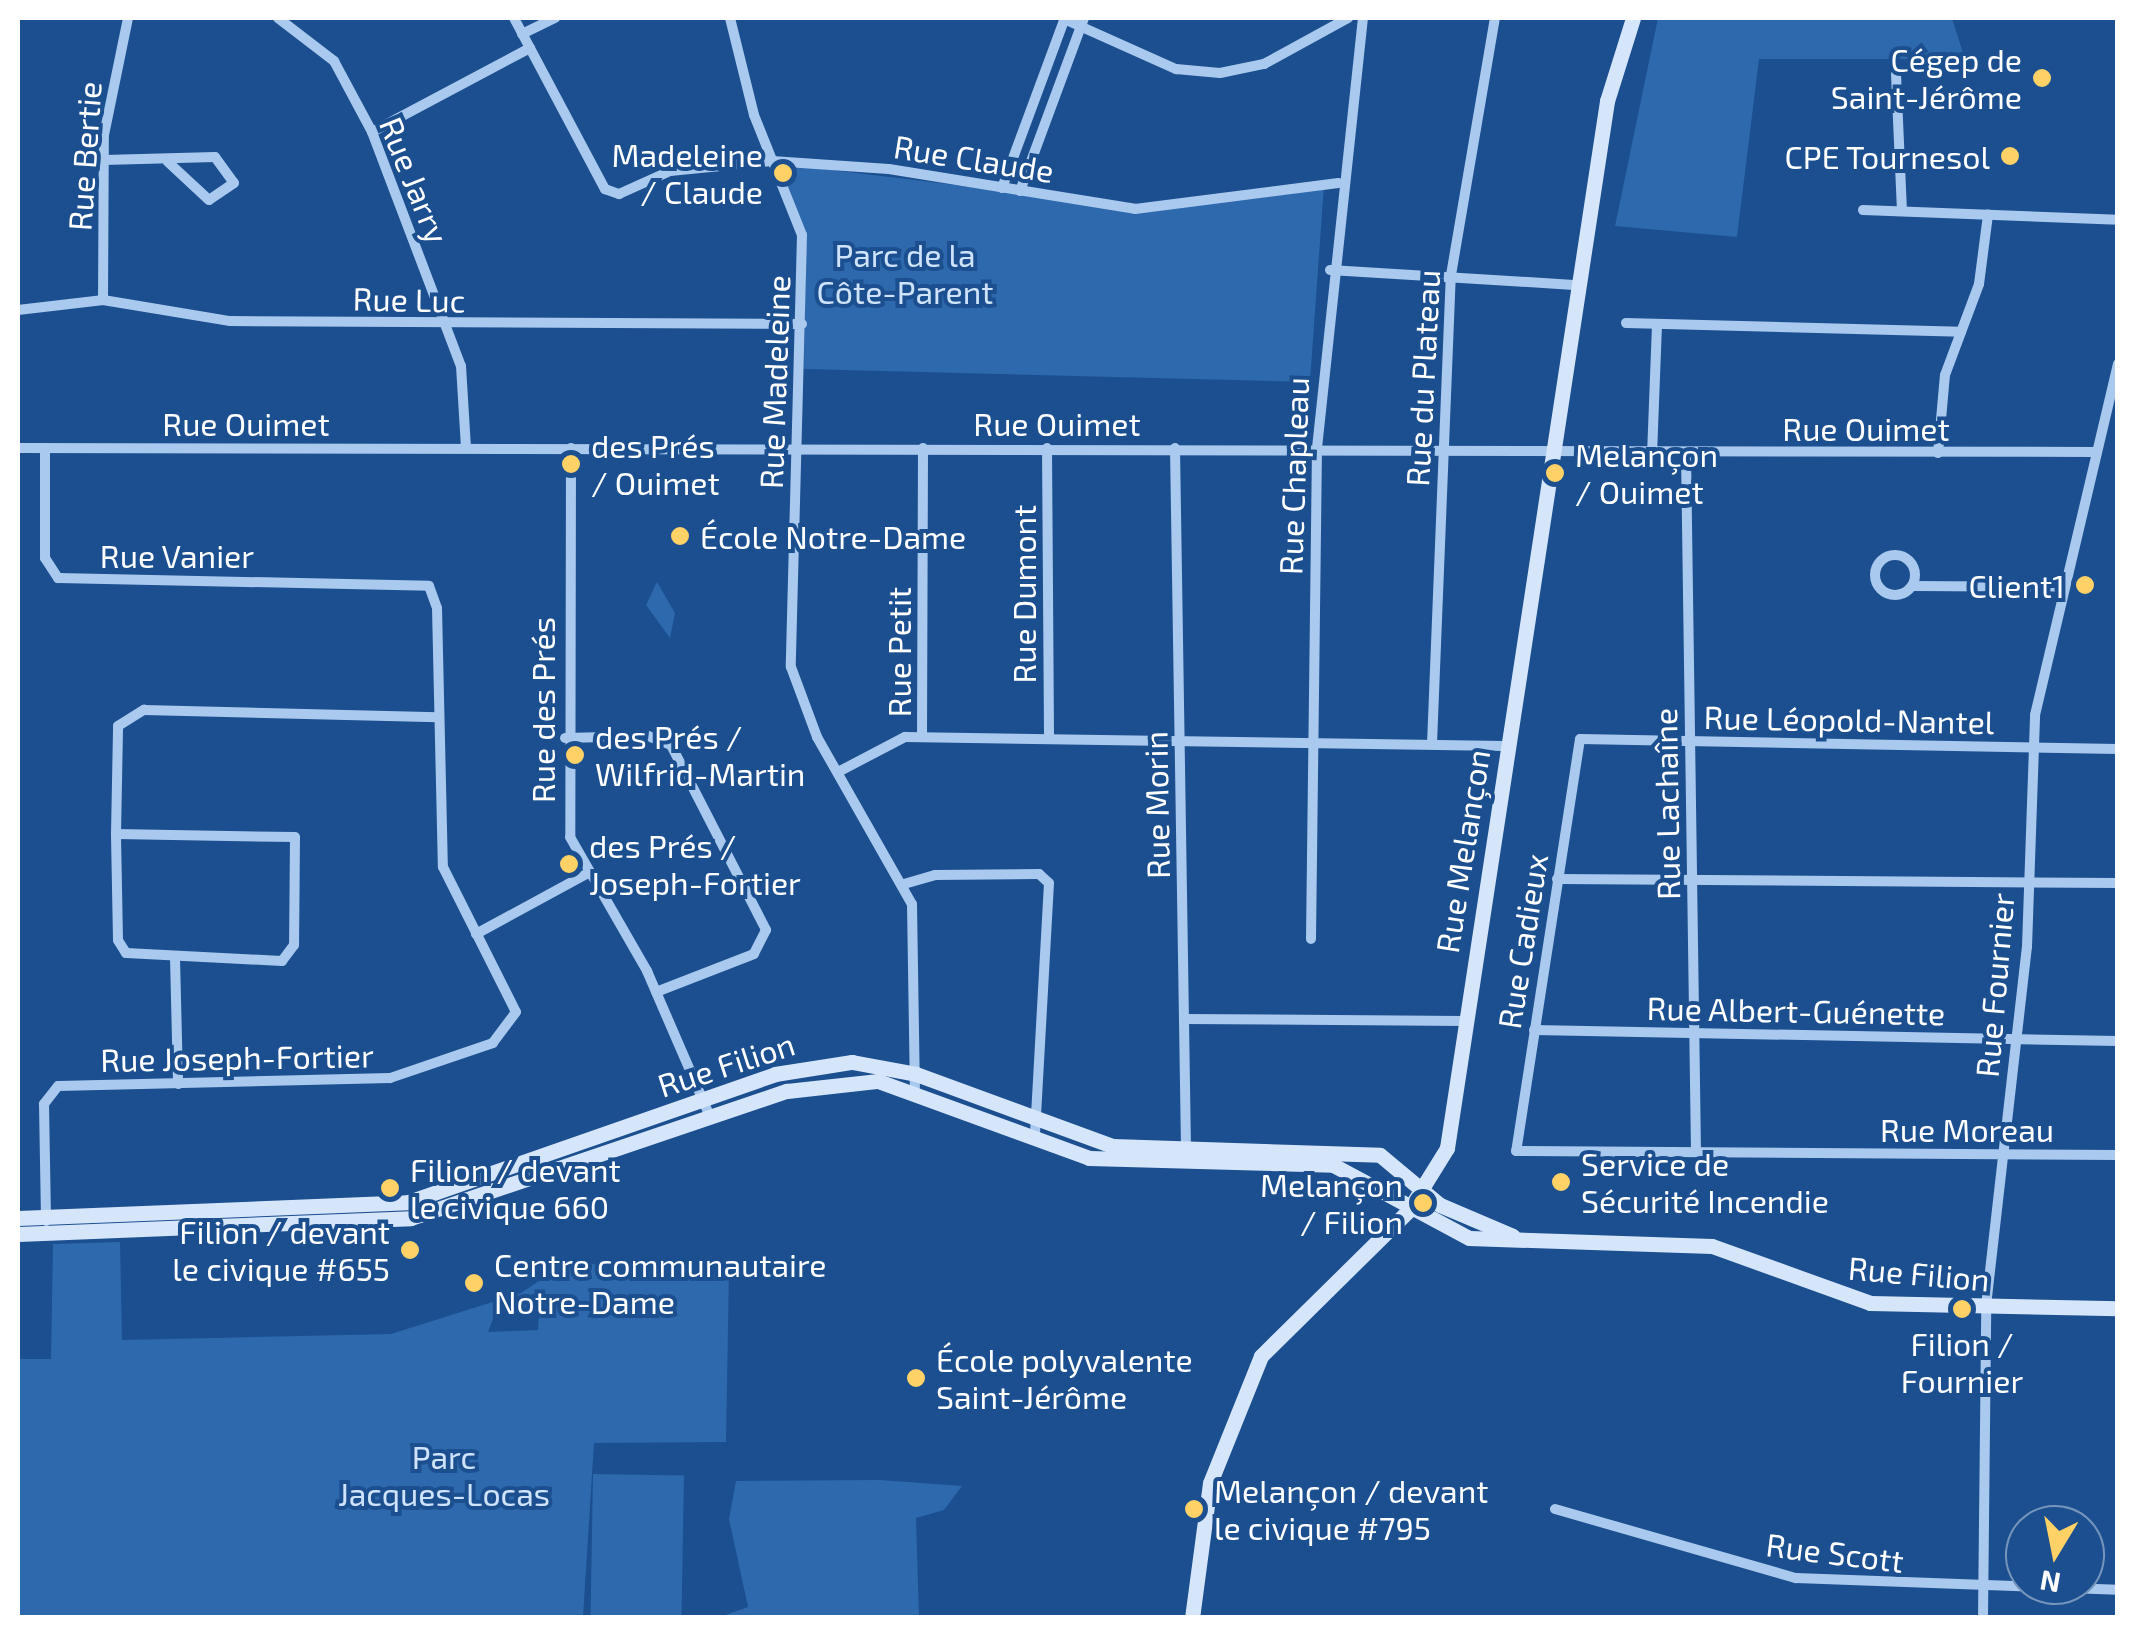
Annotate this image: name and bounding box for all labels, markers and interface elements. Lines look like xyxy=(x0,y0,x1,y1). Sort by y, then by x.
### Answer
place label: Cégep de Saint-Jérôme xyxy=(1831,41,2022,116)
marker: Cégep de Saint-Jérôme xyxy=(2031,67,2053,89)
street label: Rue Bertie xyxy=(60,80,108,232)
street label: Rue Jarry xyxy=(372,111,458,249)
street label: Rue Claude xyxy=(891,126,1057,190)
place label: Madeleine / Claude xyxy=(611,136,763,211)
place label: CPE Tournesol xyxy=(1784,137,1990,175)
marker: CPE Tournesol xyxy=(1999,145,2021,167)
marker: Madeleine / Claude xyxy=(772,162,794,184)
park label: Parc de la Côte-Parent xyxy=(817,236,993,311)
street label: Rue du Plateau xyxy=(1397,269,1447,487)
street label: Rue Madeleine xyxy=(751,274,797,490)
street label: Rue Luc xyxy=(352,279,466,319)
street label: Rue Chapleau xyxy=(1270,376,1316,576)
street label: Rue Ouimet xyxy=(162,404,330,442)
street label: Rue Ouimet xyxy=(973,404,1141,442)
street label: Rue Ouimet xyxy=(1782,409,1950,447)
place label: des Prés / Ouimet xyxy=(591,427,720,502)
place label: Melançon / Ouimet xyxy=(1575,436,1718,511)
marker: des Prés / Ouimet xyxy=(560,453,582,475)
marker: Melançon / Ouimet xyxy=(1544,462,1566,484)
street label: Rue Dumont xyxy=(1004,505,1042,683)
place label: École Notre-Dame xyxy=(700,517,966,555)
marker: École Notre-Dame xyxy=(669,525,691,547)
street label: Rue Vanier xyxy=(99,536,255,574)
place label: Client1 xyxy=(1969,566,2065,604)
marker: Client1 xyxy=(2074,574,2096,596)
street label: Rue Petit xyxy=(879,587,917,717)
street label: Rue des Prés xyxy=(523,617,561,803)
street label: Rue Léopold-Nantel xyxy=(1703,697,1995,741)
street label: Rue Lachaîne xyxy=(1645,708,1687,900)
place label: des Prés / Wilfrid-Martin xyxy=(595,718,805,793)
street label: Rue Morin xyxy=(1136,731,1176,879)
marker: des Prés / Wilfrid-Martin xyxy=(564,744,586,766)
street label: Rue Melançon xyxy=(1427,747,1497,955)
place label: des Prés / Joseph-Fortier xyxy=(589,827,801,902)
street label: Rue Cadieux xyxy=(1489,851,1555,1031)
marker: des Prés / Joseph-Fortier xyxy=(558,853,580,875)
street label: Rue Fournier xyxy=(1967,891,2021,1079)
street label: Rue Albert-Guénette xyxy=(1646,988,1946,1032)
street label: Rue Filion xyxy=(653,1024,799,1104)
street label: Rue Joseph-Fortier xyxy=(100,1035,374,1079)
street label: Rue Moreau xyxy=(1880,1110,2054,1148)
place label: Service de Sécurité Incendie xyxy=(1581,1145,1829,1220)
place label: Filion / devant le civique 660 xyxy=(410,1151,621,1226)
place label: Melançon / Filion xyxy=(1260,1166,1403,1241)
marker: Service de Sécurité Incendie xyxy=(1550,1171,1572,1193)
marker: Filion / devant le civique 660 xyxy=(379,1177,401,1199)
marker: Melançon / Filion xyxy=(1412,1192,1434,1214)
place label: Filion / devant le civique #655 xyxy=(172,1213,390,1288)
marker: Filion / devant le civique #655 xyxy=(399,1239,421,1261)
place label: Centre communautaire Notre-Dame xyxy=(494,1246,827,1321)
street label: Rue Filion xyxy=(1847,1248,1991,1298)
marker: Centre communautaire Notre-Dame xyxy=(463,1272,485,1294)
marker: Filion / Fournier xyxy=(1951,1298,1973,1320)
place label: Filion / Fournier xyxy=(1901,1325,2023,1400)
place label: École polyvalente Saint-Jérôme xyxy=(936,1341,1193,1416)
marker: École polyvalente Saint-Jérôme xyxy=(905,1367,927,1389)
park label: Parc Jacques-Locas xyxy=(338,1438,550,1513)
place label: Melançon / devant le civique #795 xyxy=(1214,1472,1488,1547)
marker: Melançon / devant le civique #795 xyxy=(1183,1498,1205,1520)
north arrow xyxy=(2005,1505,2105,1605)
street label: Rue Scott xyxy=(1764,1525,1906,1579)
text: N xyxy=(2037,1564,2063,1601)

